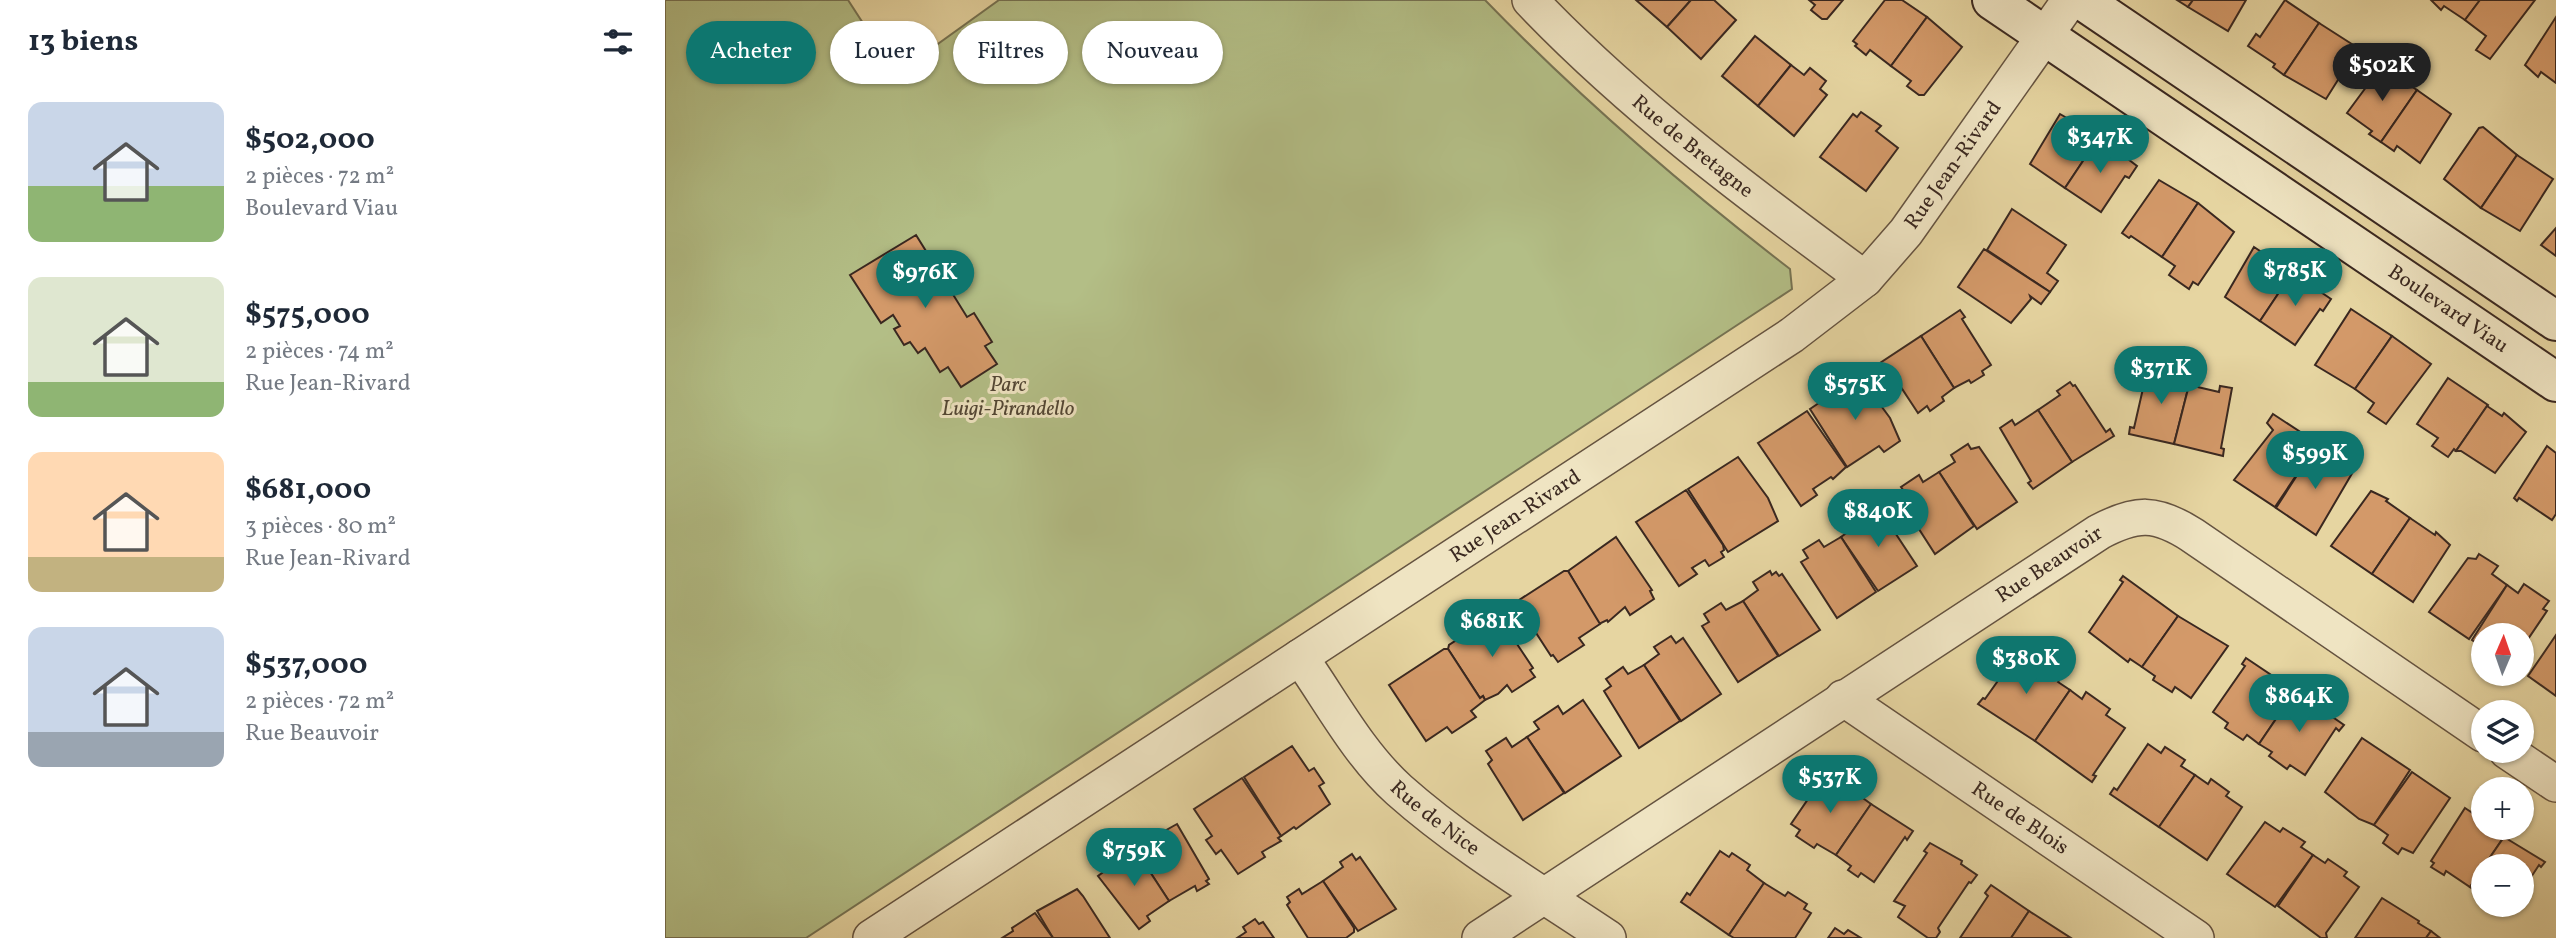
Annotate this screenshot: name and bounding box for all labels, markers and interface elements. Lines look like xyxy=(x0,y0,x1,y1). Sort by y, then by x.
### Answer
text: 13 biens xyxy=(28,21,138,63)
chip: Acheter xyxy=(686,21,816,84)
chip: Louer xyxy=(830,21,939,84)
chip: Filtres xyxy=(953,21,1068,84)
chip: Nouveau xyxy=(1082,21,1223,84)
icon: filters xyxy=(599,23,637,61)
pin: $502K xyxy=(2333,43,2431,103)
text: $502K xyxy=(2349,50,2415,82)
street label: Rue de Bretagne xyxy=(1625,88,1759,205)
street label: Rue Jean-Rivard xyxy=(1898,95,2009,235)
pin: $347K xyxy=(2051,116,2149,175)
text: $502,000 xyxy=(245,119,375,161)
text: $347K xyxy=(2067,122,2133,154)
icon: home xyxy=(84,130,168,214)
text: 2 pièces · 72 m² xyxy=(245,161,394,193)
text: Boulevard Viau xyxy=(245,193,398,225)
pin: $785K xyxy=(2246,248,2344,308)
pin: $976K xyxy=(876,250,974,310)
text: $785K xyxy=(2263,255,2327,287)
text: $976K xyxy=(892,257,958,289)
street label: Boulevard Viau xyxy=(2382,258,2514,360)
text: $575,000 xyxy=(245,294,370,336)
icon: home xyxy=(84,305,168,389)
text: 2 pièces · 74 m² xyxy=(245,336,394,368)
pin: $371K xyxy=(2112,346,2210,406)
text: $371K xyxy=(2130,353,2192,385)
pin: $575K xyxy=(1806,362,1904,422)
text: Rue Jean-Rivard xyxy=(245,368,411,400)
text: $575K xyxy=(1824,369,1886,401)
park label: Parc Luigi-Pirandello xyxy=(942,371,1075,424)
pin: $599K xyxy=(2266,432,2364,491)
text: $599K xyxy=(2282,438,2348,470)
street label: Rue Jean-Rivard xyxy=(1444,463,1586,570)
text: $681,000 xyxy=(245,469,371,511)
icon: home xyxy=(84,480,168,564)
pin: $840K xyxy=(1829,490,1927,549)
text: $840K xyxy=(1843,496,1913,528)
text: 3 pièces · 80 m² xyxy=(245,511,396,543)
street label: Rue Beauvoir xyxy=(1990,519,2109,610)
text: Rue Jean-Rivard xyxy=(245,543,411,575)
pin: $681K xyxy=(1443,600,1541,659)
text: $681K xyxy=(1460,606,1524,638)
north arrow xyxy=(2471,623,2534,686)
map controls xyxy=(2471,623,2534,917)
pin: $380K xyxy=(1977,636,2075,696)
text: $380K xyxy=(1992,643,2060,675)
text: $537,000 xyxy=(245,644,368,686)
icon: home xyxy=(84,655,168,739)
pin: $864K xyxy=(2250,674,2348,734)
text: $864K xyxy=(2265,681,2333,713)
text: 2 pièces · 72 m² xyxy=(245,686,394,718)
button: layers xyxy=(2471,700,2534,763)
text: Rue Beauvoir xyxy=(245,718,379,750)
pin: $537K xyxy=(1781,756,1879,815)
text: $537K xyxy=(1798,762,1862,794)
street label: Rue de Nice xyxy=(1383,774,1486,863)
street label: Rue de Blois xyxy=(1965,775,2075,862)
button: + xyxy=(2471,777,2534,840)
pin: $759K xyxy=(1085,828,1183,888)
text: $759K xyxy=(1102,835,1166,867)
button: − xyxy=(2471,854,2534,917)

